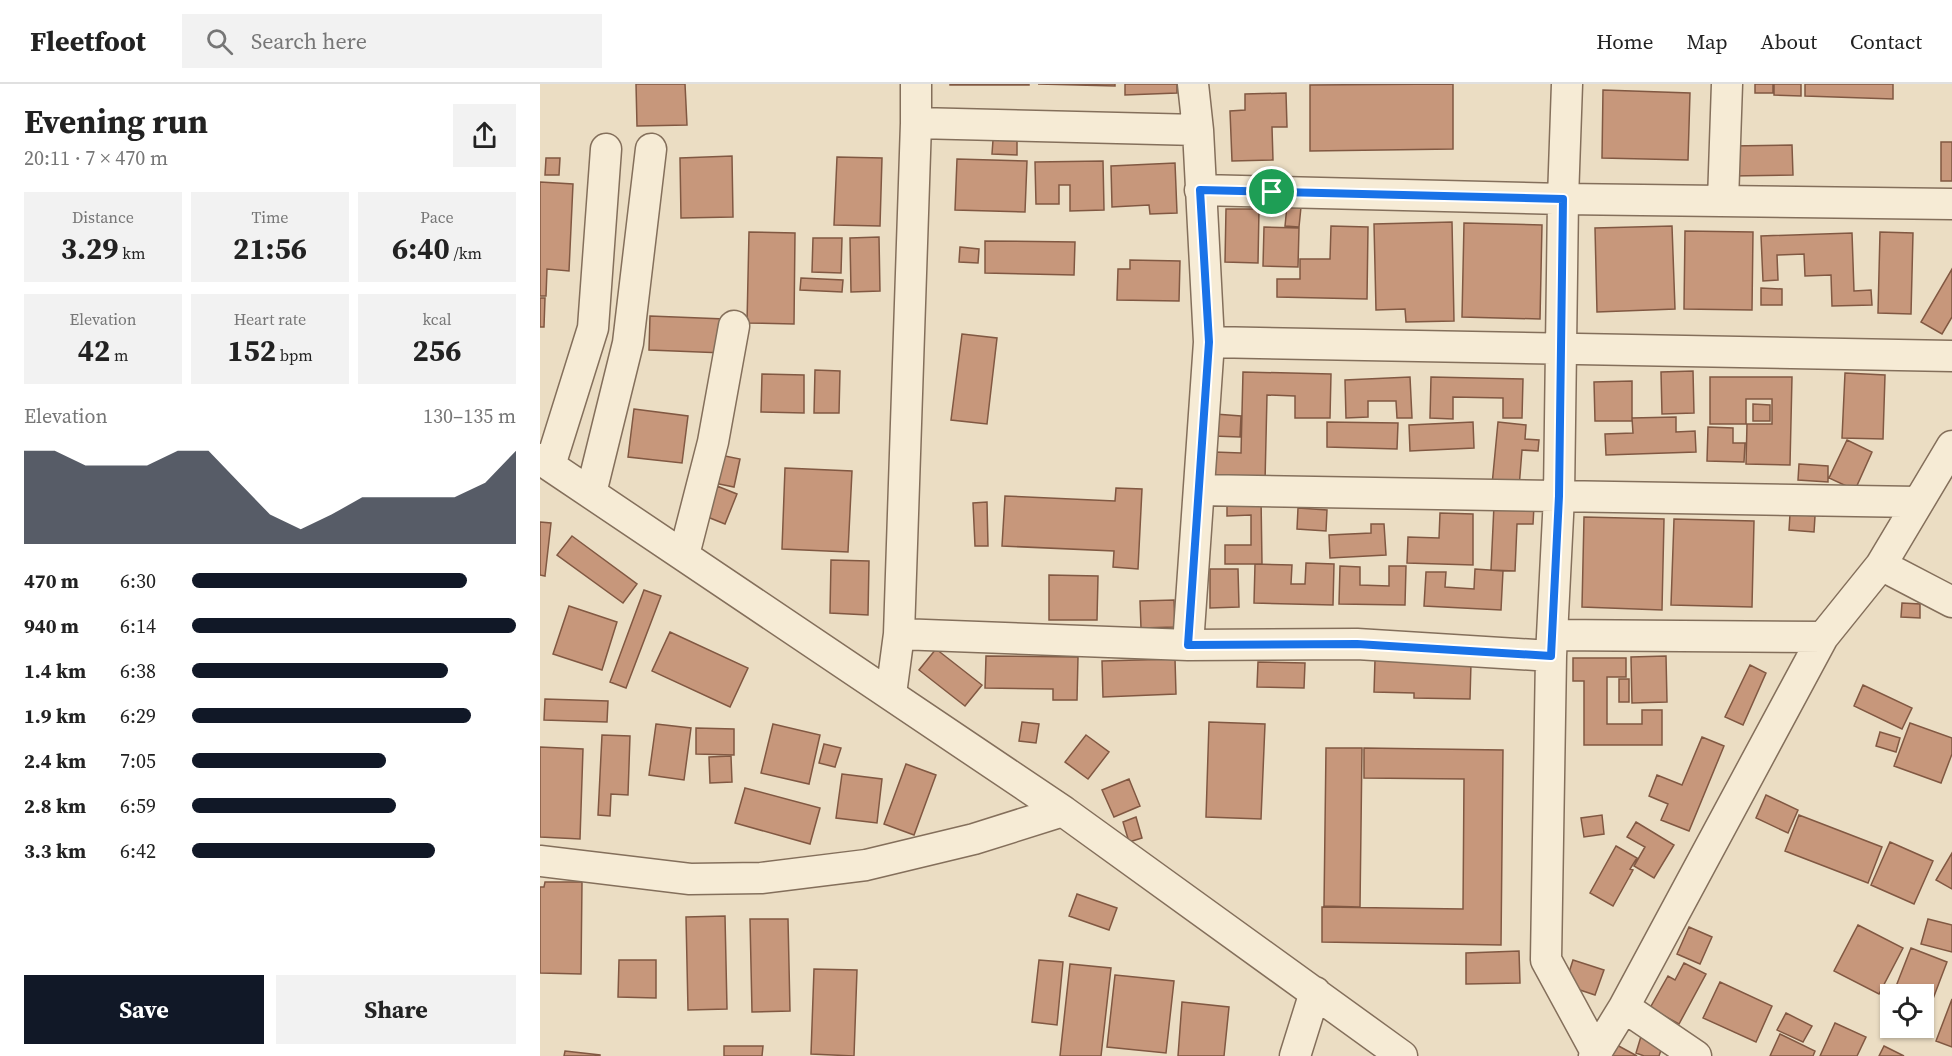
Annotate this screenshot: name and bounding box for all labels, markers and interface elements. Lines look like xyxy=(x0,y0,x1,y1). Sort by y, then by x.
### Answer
search box xyxy=(182,14,602,68)
text: Fleetfoot xyxy=(30,22,146,60)
icon: search xyxy=(203,25,236,58)
text: Search here xyxy=(251,26,367,56)
text: Home xyxy=(1596,27,1654,56)
text: Map xyxy=(1687,27,1728,56)
text: About xyxy=(1761,27,1817,56)
text: Contact xyxy=(1850,27,1922,56)
text: Evening run xyxy=(24,99,208,144)
button: share xyxy=(453,104,516,167)
text: 20:11 · 7 × 470 m xyxy=(24,144,168,172)
pin xyxy=(1246,166,1297,217)
icon: arrive xyxy=(1255,175,1288,208)
text: Distance xyxy=(72,206,134,228)
text: Time xyxy=(251,206,289,228)
text: Pace xyxy=(420,206,454,228)
text: 3.29 xyxy=(61,228,118,269)
text: 21:56 xyxy=(233,228,307,269)
text: 6:40 xyxy=(392,228,450,269)
text: km xyxy=(118,242,145,264)
text: /km xyxy=(450,242,482,264)
text: Elevation xyxy=(70,308,136,330)
text: Heart rate xyxy=(234,308,306,330)
text: kcal xyxy=(422,308,452,330)
text: 42 xyxy=(78,330,110,371)
text: 152 xyxy=(227,330,276,371)
text: 256 xyxy=(413,330,461,371)
text: m xyxy=(110,344,128,366)
text: bpm xyxy=(276,344,313,366)
text: Elevation xyxy=(24,402,108,430)
text: 130–135 m xyxy=(423,402,516,430)
text: 470 m xyxy=(24,567,79,595)
text: 6:30 xyxy=(120,567,156,595)
text: 940 m xyxy=(24,612,79,640)
text: 6:14 xyxy=(120,612,156,640)
text: 1.4 km xyxy=(24,657,86,685)
text: 6:38 xyxy=(120,657,156,685)
text: 1.9 km xyxy=(24,702,86,730)
text: 6:29 xyxy=(120,702,156,730)
text: 2.4 km xyxy=(24,747,86,775)
text: 7:05 xyxy=(120,747,156,775)
text: 2.8 km xyxy=(24,792,86,820)
text: 6:59 xyxy=(120,792,156,820)
text: 3.3 km xyxy=(24,837,86,865)
text: 6:42 xyxy=(120,837,156,865)
button: Save xyxy=(24,975,264,1044)
button: Share xyxy=(276,975,516,1044)
map controls xyxy=(1880,984,1934,1038)
button: locate xyxy=(1880,984,1934,1038)

